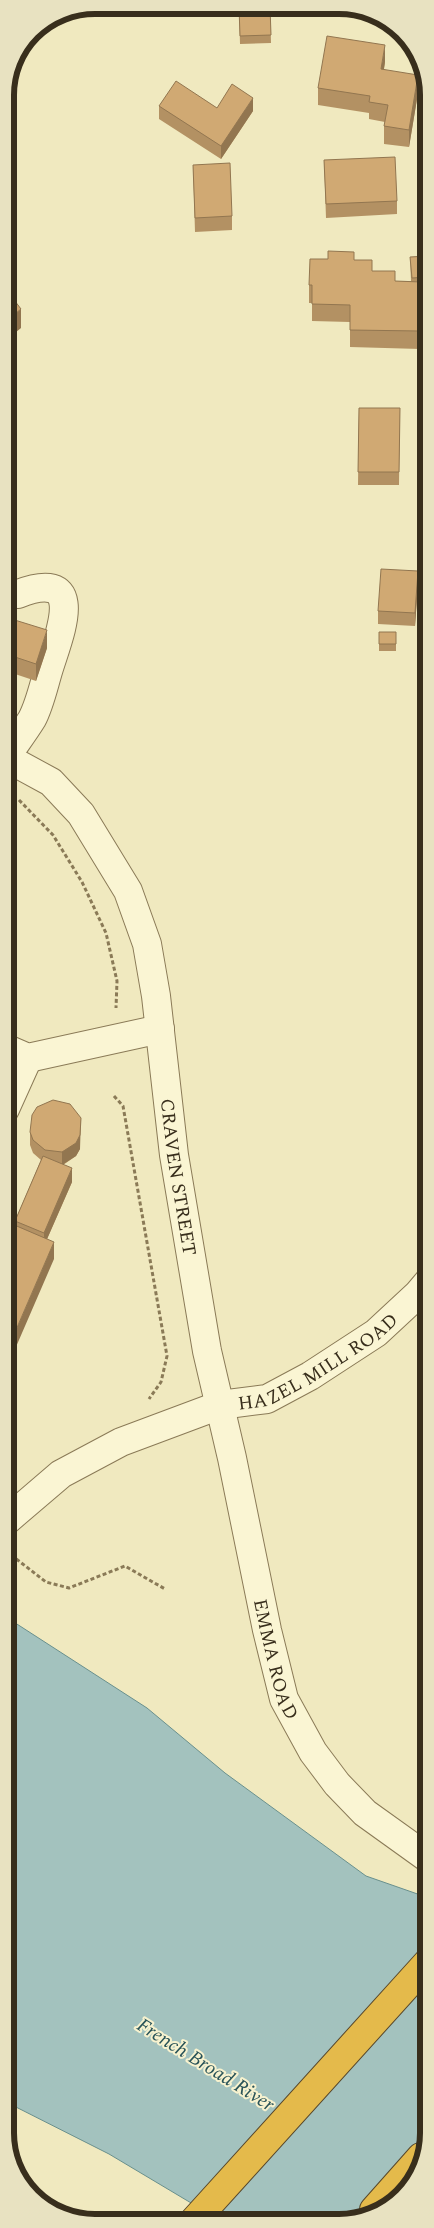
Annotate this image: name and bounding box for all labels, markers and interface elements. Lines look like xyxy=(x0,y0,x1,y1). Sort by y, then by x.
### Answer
street label: CRAVEN STREET xyxy=(152,1097,204,1258)
street label: HAZEL MILL ROAD xyxy=(236,1307,405,1419)
street label: EMMA ROAD xyxy=(245,1596,306,1725)
water label: French Broad River xyxy=(131,2010,281,2120)

